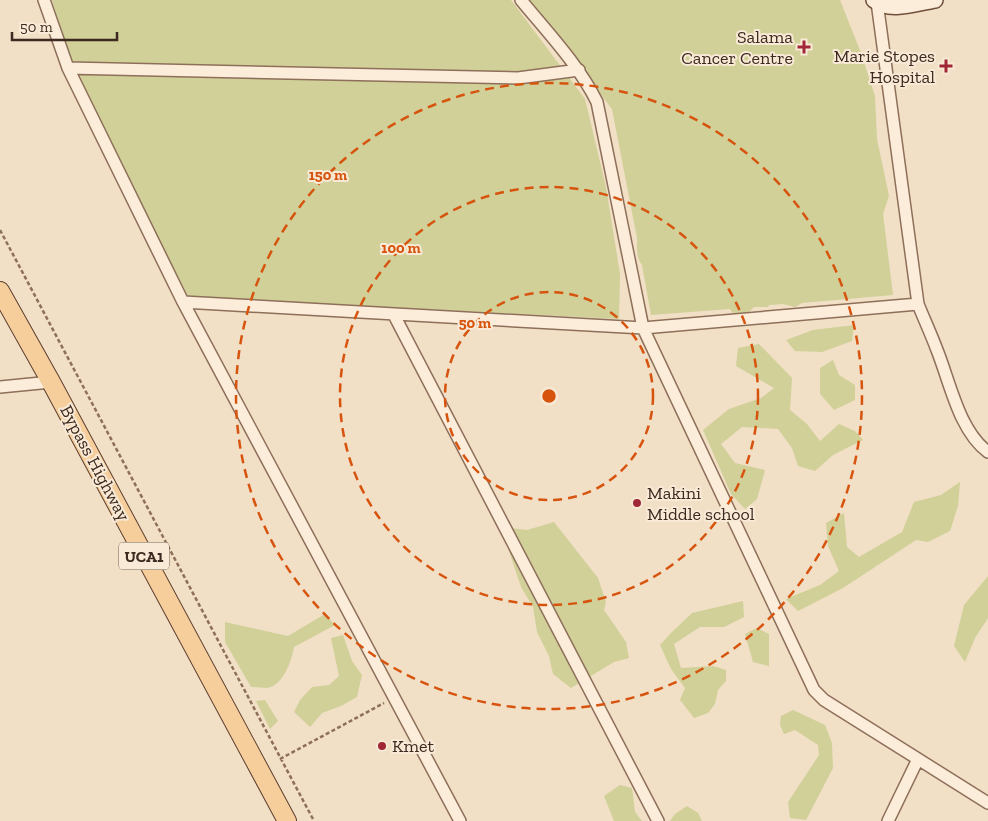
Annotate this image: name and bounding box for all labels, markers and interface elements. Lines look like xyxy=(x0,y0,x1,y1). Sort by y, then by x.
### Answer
scale bar xyxy=(12,10,118,42)
text: 50 m xyxy=(20,18,53,36)
place label: Salama Cancer Centre xyxy=(681,26,793,69)
marker: Salama Cancer Centre xyxy=(797,40,811,54)
place label: Marie Stopes Hospital xyxy=(834,45,935,88)
marker: Marie Stopes Hospital xyxy=(939,59,953,73)
text: 150 m xyxy=(309,166,347,184)
text: 100 m xyxy=(381,239,421,257)
text: 50 m xyxy=(459,314,491,332)
centre of rings xyxy=(540,387,558,405)
street label: Bypass Highway xyxy=(55,401,135,525)
place label: Makini Middle school xyxy=(647,482,755,525)
marker: Makini Middle school xyxy=(631,497,643,509)
road number: UCA1 xyxy=(119,542,169,570)
place label: Kmet xyxy=(392,735,435,757)
marker: Kmet xyxy=(376,740,388,752)

